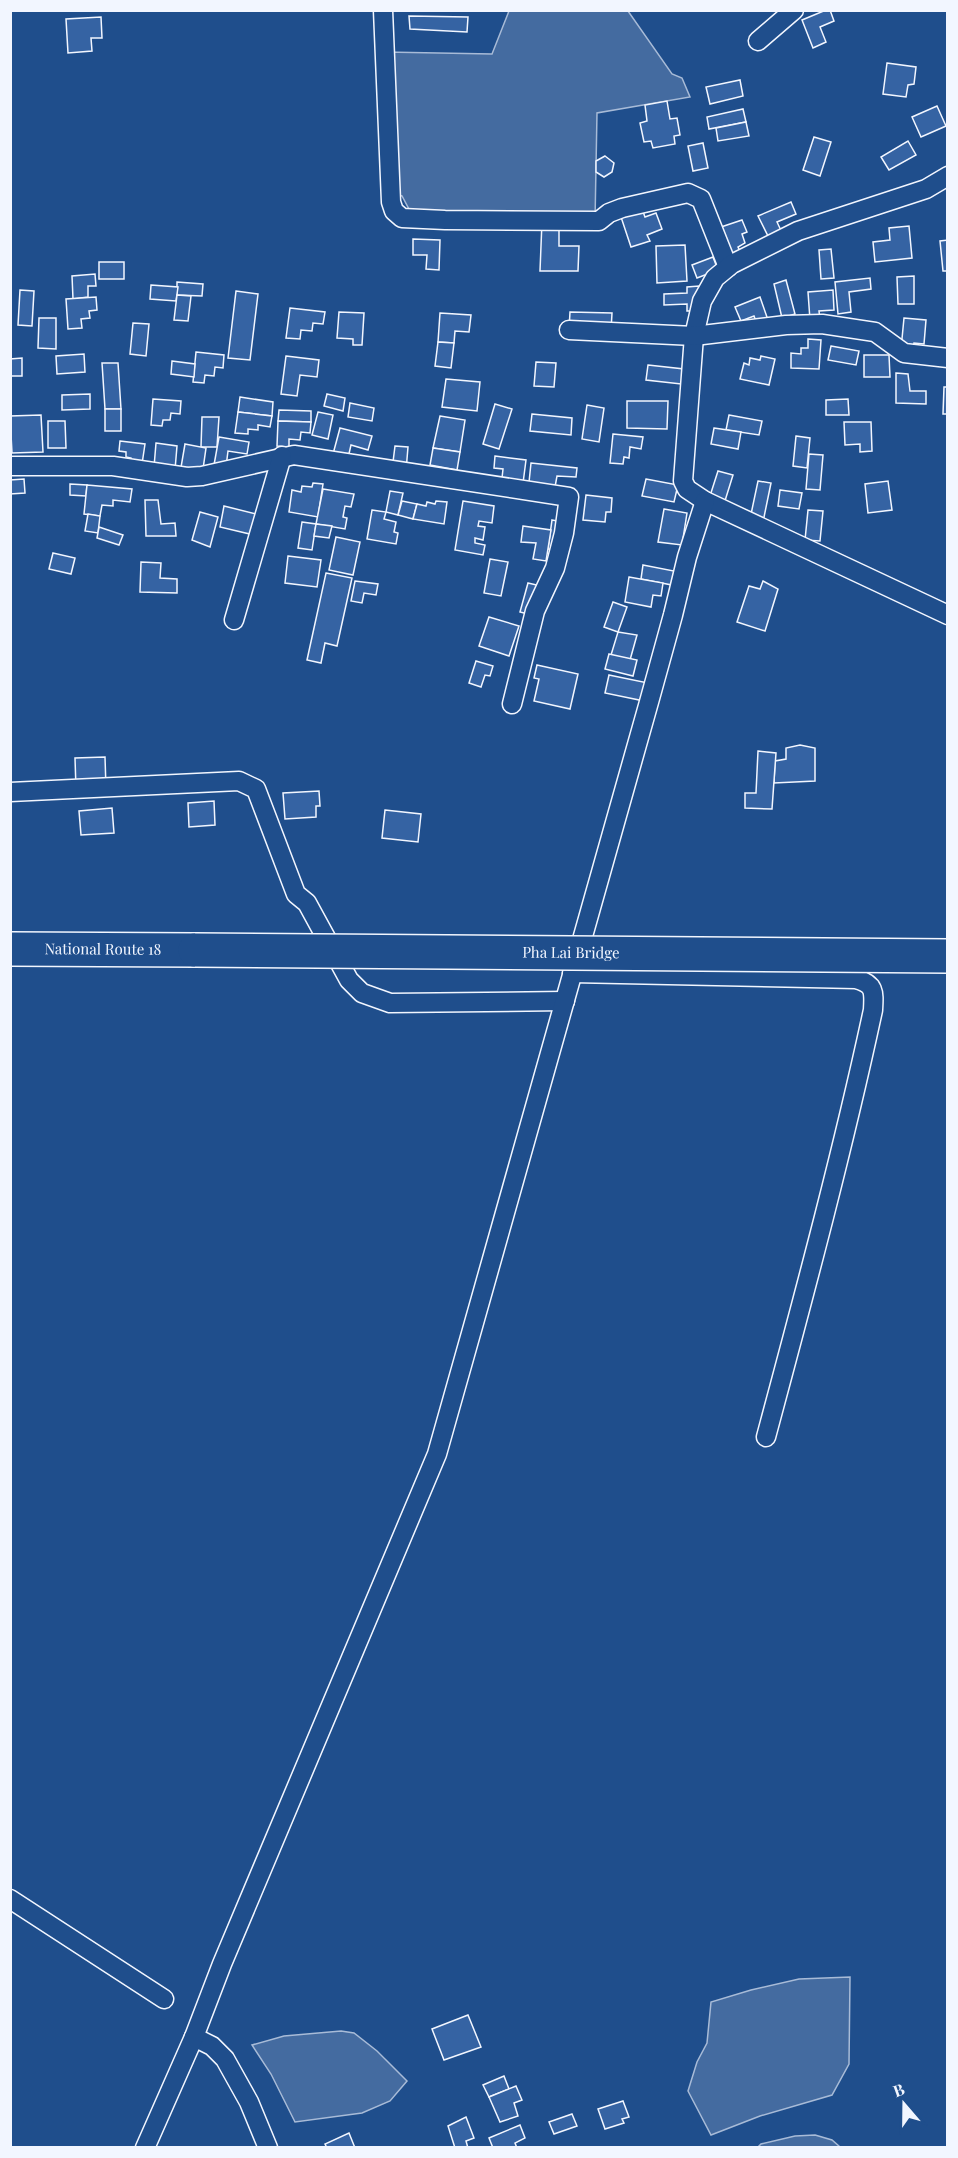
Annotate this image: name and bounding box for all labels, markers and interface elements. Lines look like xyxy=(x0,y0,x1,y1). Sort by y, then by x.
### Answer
street label: National Route 18 xyxy=(44,938,162,959)
street label: Pha Lai Bridge xyxy=(522,942,620,962)
north arrow xyxy=(874,2074,934,2134)
text: B xyxy=(890,2078,908,2101)

